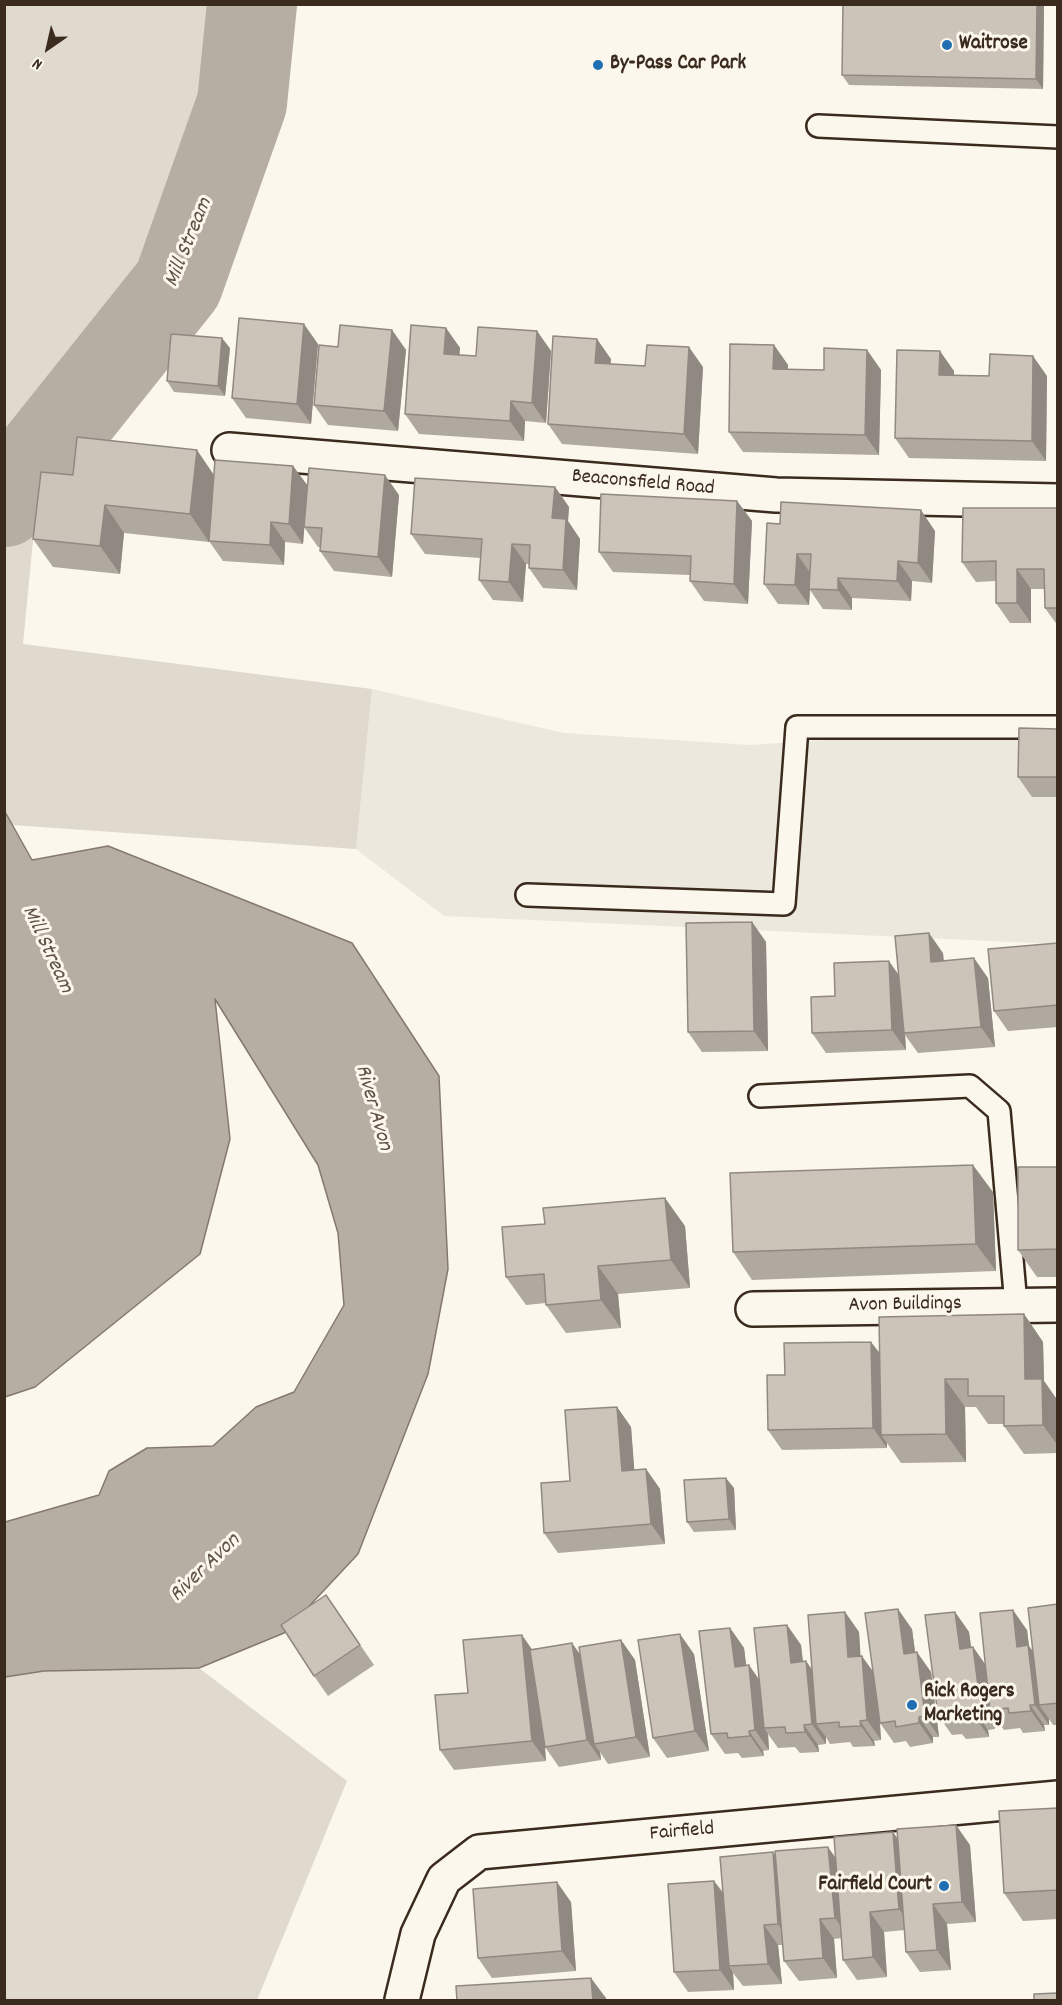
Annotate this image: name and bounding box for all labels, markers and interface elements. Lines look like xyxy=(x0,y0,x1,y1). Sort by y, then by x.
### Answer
north arrow xyxy=(18,18,78,78)
place label: Waitrose xyxy=(959,32,1028,58)
marker: Waitrose xyxy=(940,38,954,52)
text: N xyxy=(28,52,47,75)
place label: By-Pass Car Park xyxy=(610,52,746,78)
marker: By-Pass Car Park xyxy=(591,58,605,72)
water label: Mill Stream xyxy=(160,195,220,291)
street label: Beaconsfield Road xyxy=(571,465,715,503)
water label: Mill Stream xyxy=(14,902,78,998)
water label: River Avon xyxy=(347,1062,397,1154)
street label: Avon Buildings xyxy=(848,1292,962,1320)
water label: River Avon xyxy=(165,1529,247,1609)
place label: Rick Rogers Marketing xyxy=(924,1680,1015,1730)
marker: Rick Rogers Marketing xyxy=(905,1698,919,1712)
street label: Fairfield xyxy=(649,1818,715,1848)
place label: Fairfield Court xyxy=(818,1873,932,1899)
marker: Fairfield Court xyxy=(937,1879,951,1893)

